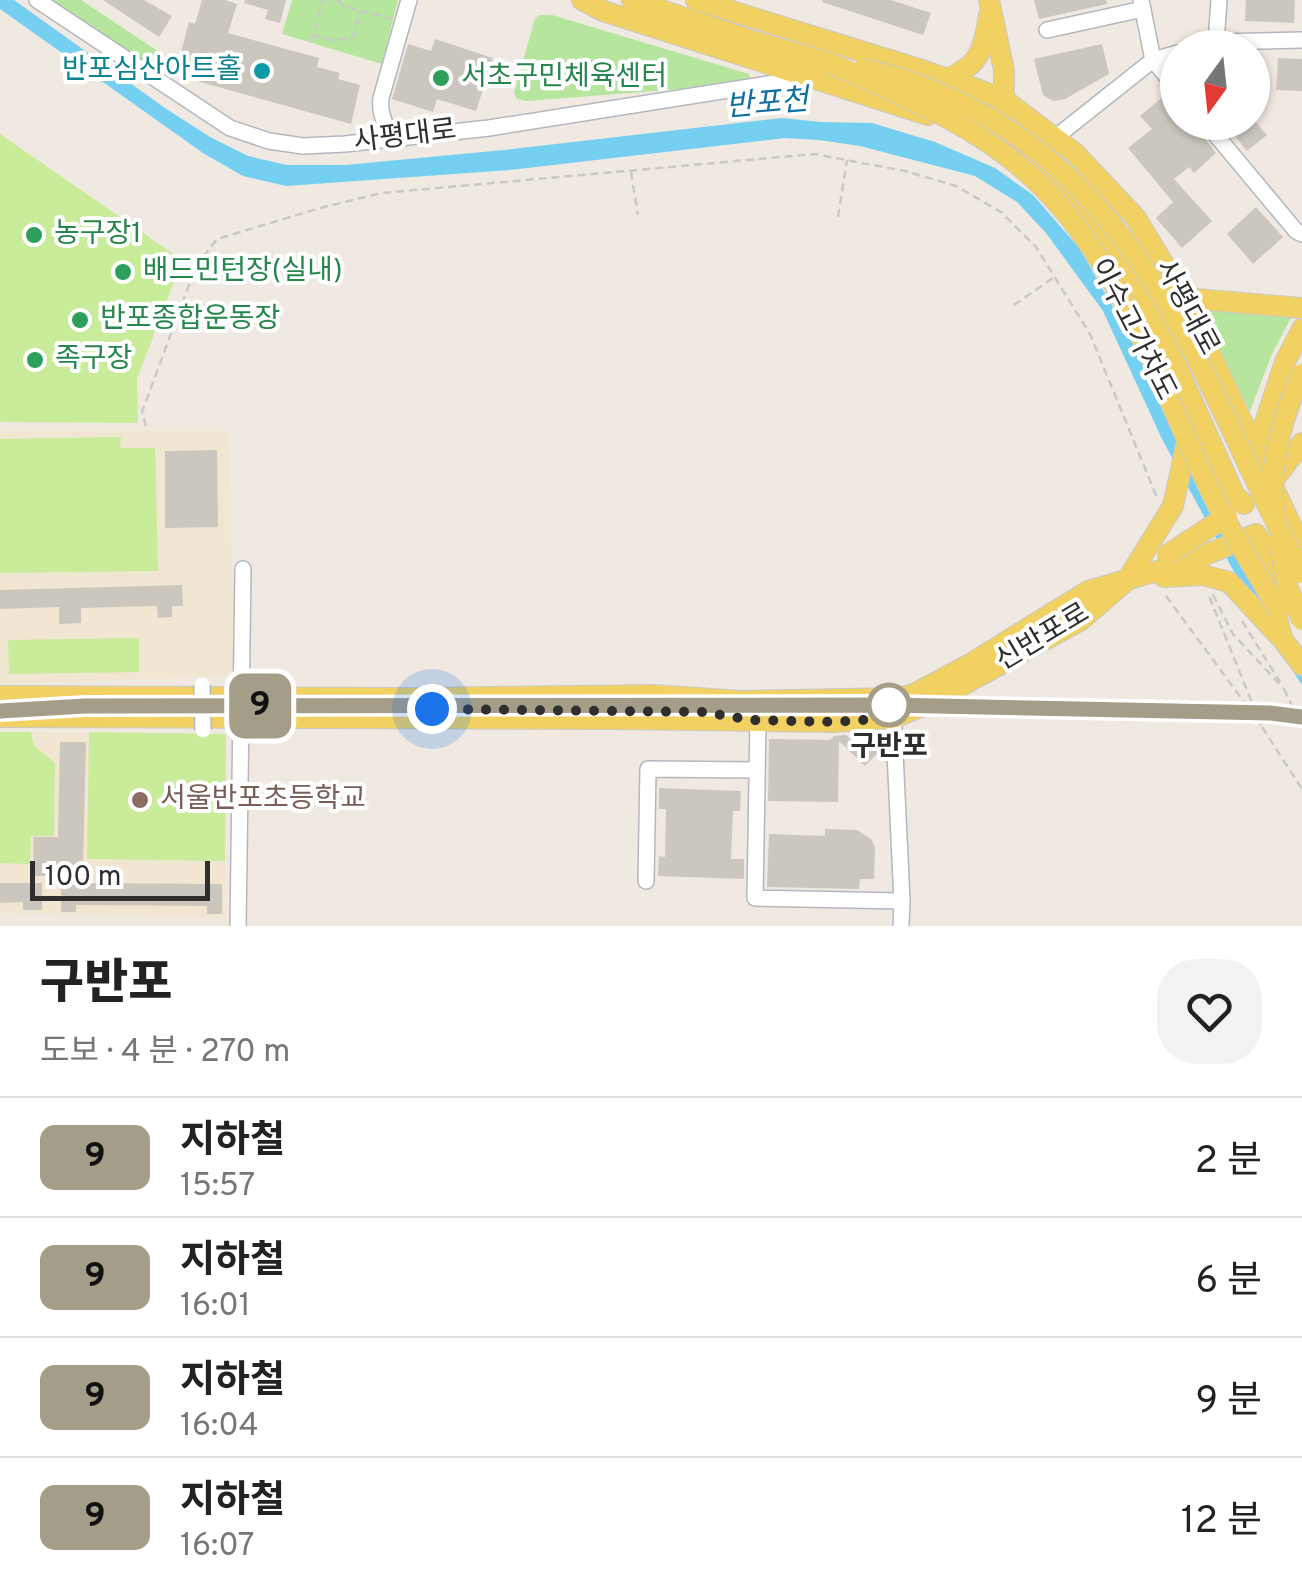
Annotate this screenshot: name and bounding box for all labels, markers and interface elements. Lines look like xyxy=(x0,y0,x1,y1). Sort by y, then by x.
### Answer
north arrow xyxy=(1160,30,1270,140)
map controls xyxy=(1160,30,1270,140)
place label: 반포심산아트홀 xyxy=(62,53,242,89)
marker: 반포심산아트홀 xyxy=(251,60,273,82)
place label: 서초구민체육센터 xyxy=(461,60,667,96)
marker: 서초구민체육센터 xyxy=(430,67,452,89)
water label: 반포천 xyxy=(724,83,813,127)
street label: 사평대로 xyxy=(352,113,458,161)
place label: 농구장1 xyxy=(54,217,142,253)
marker: 농구장1 xyxy=(23,224,45,246)
street label: 이수고가차도 xyxy=(1081,253,1183,407)
place label: 배드민턴장(실내) xyxy=(143,254,343,290)
street label: 사평대로 xyxy=(1146,254,1226,362)
marker: 배드민턴장(실내) xyxy=(112,261,134,283)
place label: 반포종합운동장 xyxy=(100,302,280,338)
marker: 반포종합운동장 xyxy=(69,309,91,331)
place label: 족구장 xyxy=(55,342,132,378)
marker: 족구장 xyxy=(24,349,46,371)
street label: 신반포로 xyxy=(990,596,1096,680)
line badge: 9 xyxy=(228,674,292,738)
text: 9 xyxy=(249,684,271,728)
your location xyxy=(407,684,457,734)
marker: 구반포 xyxy=(868,684,910,726)
place label: 구반포 xyxy=(850,730,928,766)
place label: 서울반포초등학교 xyxy=(160,782,366,818)
marker: 서울반포초등학교 xyxy=(129,789,151,811)
scale bar xyxy=(30,856,210,900)
text: 100 m xyxy=(45,860,121,896)
text: 구반포 xyxy=(40,956,172,1016)
button: heart xyxy=(1157,959,1262,1064)
text: 도보 · 4 분 · 270 m xyxy=(40,1033,290,1073)
text: 지하철 xyxy=(180,1118,285,1167)
text: 9 xyxy=(84,1135,106,1179)
text: 2 분 xyxy=(1195,1138,1262,1187)
text: 15:57 xyxy=(180,1167,255,1207)
text: 지하철 xyxy=(180,1238,285,1287)
text: 9 xyxy=(84,1255,106,1299)
text: 6 분 xyxy=(1195,1258,1262,1307)
text: 16:01 xyxy=(180,1287,251,1327)
text: 지하철 xyxy=(180,1358,285,1407)
text: 9 xyxy=(84,1375,106,1419)
text: 9 분 xyxy=(1195,1378,1262,1427)
text: 16:04 xyxy=(180,1407,259,1447)
text: 지하철 xyxy=(180,1478,285,1527)
text: 9 xyxy=(84,1495,106,1539)
text: 12 분 xyxy=(1181,1498,1262,1547)
text: 16:07 xyxy=(180,1527,255,1567)

